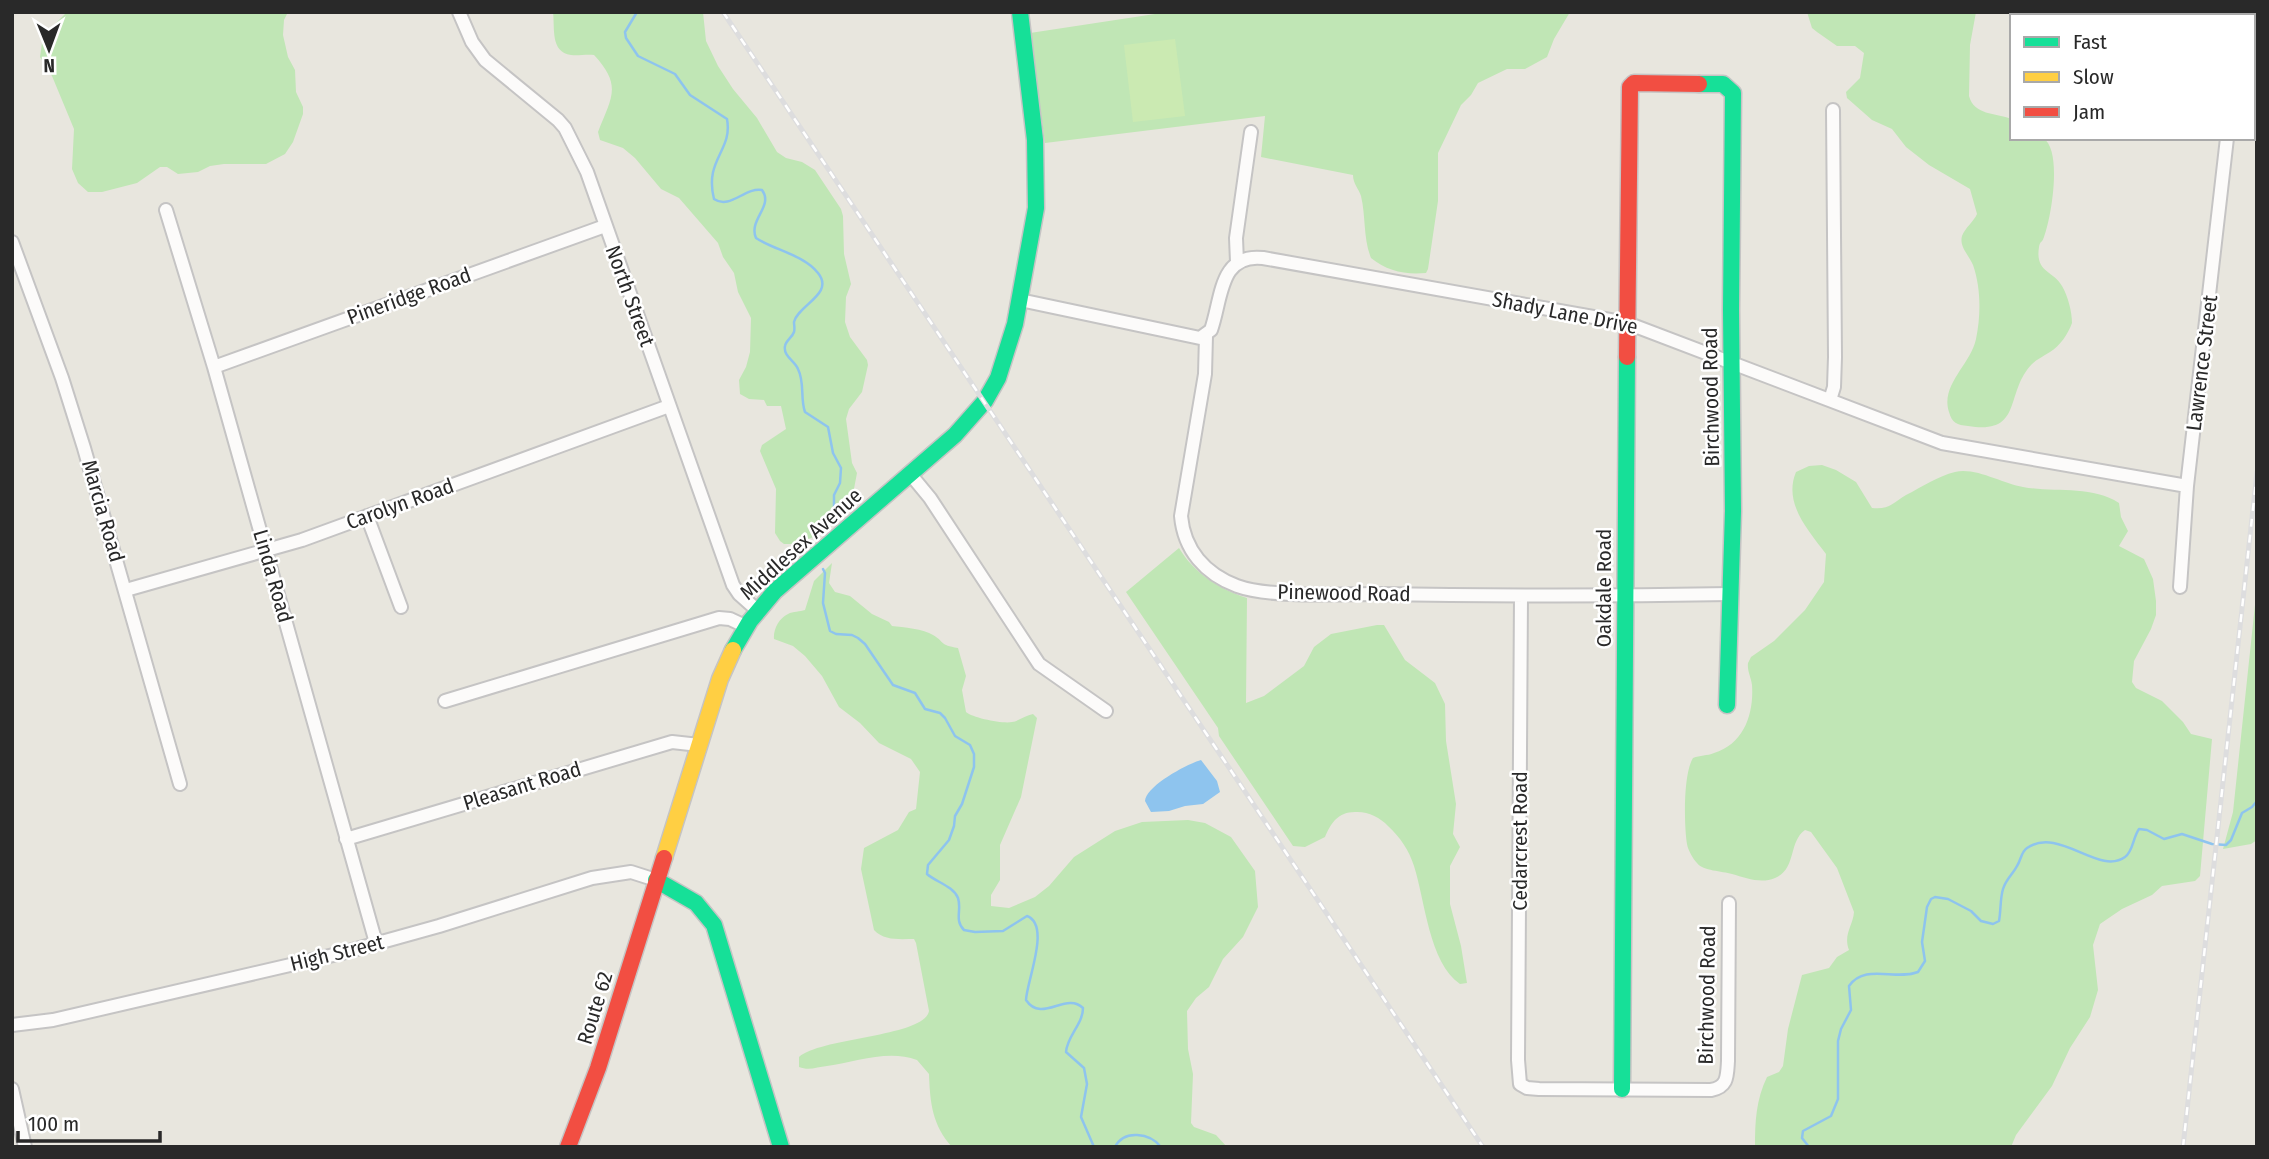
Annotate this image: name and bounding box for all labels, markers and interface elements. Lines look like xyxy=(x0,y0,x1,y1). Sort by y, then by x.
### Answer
north arrow xyxy=(14,14,84,84)
legend xyxy=(2010,14,2255,140)
text: Fast xyxy=(2073,29,2107,55)
text: N xyxy=(43,54,55,77)
text: Slow xyxy=(2073,64,2114,90)
text: Jam xyxy=(2073,99,2105,125)
street label: North Street xyxy=(600,242,660,350)
street label: Pineridge Road xyxy=(343,262,475,330)
street label: Shady Lane Drive xyxy=(1490,286,1640,340)
street label: Lawrence Street xyxy=(2181,293,2223,432)
street label: Birchwood Road xyxy=(1697,327,1725,467)
street label: Marcia Road xyxy=(76,457,130,565)
street label: Carolyn Road xyxy=(343,472,457,536)
street label: Middlesex Avenue xyxy=(735,483,867,605)
street label: Linda Road xyxy=(247,526,299,626)
street label: Oakdale Road xyxy=(1591,529,1617,647)
street label: Pinewood Road xyxy=(1277,579,1411,607)
street label: Pleasant Road xyxy=(460,756,584,816)
street label: Cedarcrest Road xyxy=(1507,771,1533,911)
street label: Birchwood Road xyxy=(1693,925,1721,1065)
street label: High Street xyxy=(288,929,387,977)
street label: Route 62 xyxy=(572,969,618,1047)
scale bar xyxy=(18,1100,159,1144)
text: 100 m xyxy=(28,1111,79,1137)

